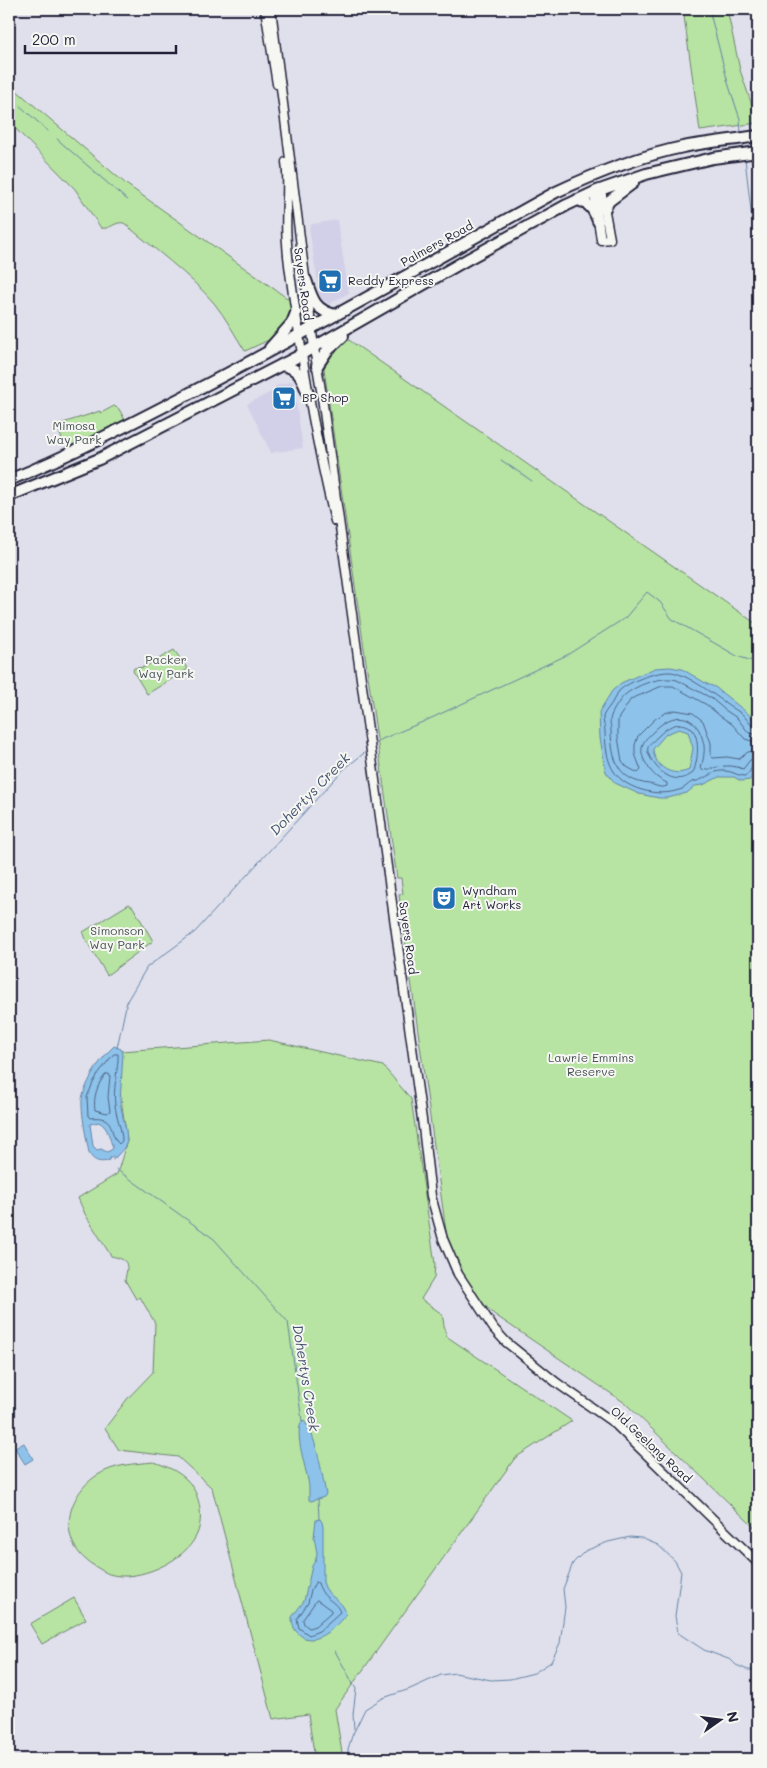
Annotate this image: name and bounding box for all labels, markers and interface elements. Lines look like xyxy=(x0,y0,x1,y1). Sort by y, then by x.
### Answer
scale bar xyxy=(25,22,176,54)
text: 200 m xyxy=(32,29,76,49)
street label: Palmers Road xyxy=(397,216,476,270)
street label: Sayers Road xyxy=(291,246,317,322)
supermarket icon: Reddy Express xyxy=(317,268,343,294)
place label: Reddy Express xyxy=(348,272,434,288)
supermarket icon: BP Shop xyxy=(271,385,297,411)
place label: BP Shop xyxy=(302,389,349,405)
park label: Mimosa Way Park xyxy=(46,417,102,447)
park label: Packer Way Park xyxy=(138,651,194,681)
water label: Dohertys Creek xyxy=(265,748,354,839)
place label: Wyndham Art Works xyxy=(462,882,521,912)
theatre icon: Wyndham Art Works xyxy=(431,885,457,911)
street label: Sayers Road xyxy=(396,900,422,976)
park label: Simonson Way Park xyxy=(89,922,145,952)
park label: Lawrie Emmins Reserve xyxy=(548,1049,634,1079)
water label: Dohertys Creek xyxy=(289,1323,324,1433)
street label: Old Geelong Road xyxy=(608,1403,696,1486)
north arrow xyxy=(694,1696,744,1746)
text: N xyxy=(723,1709,744,1724)

